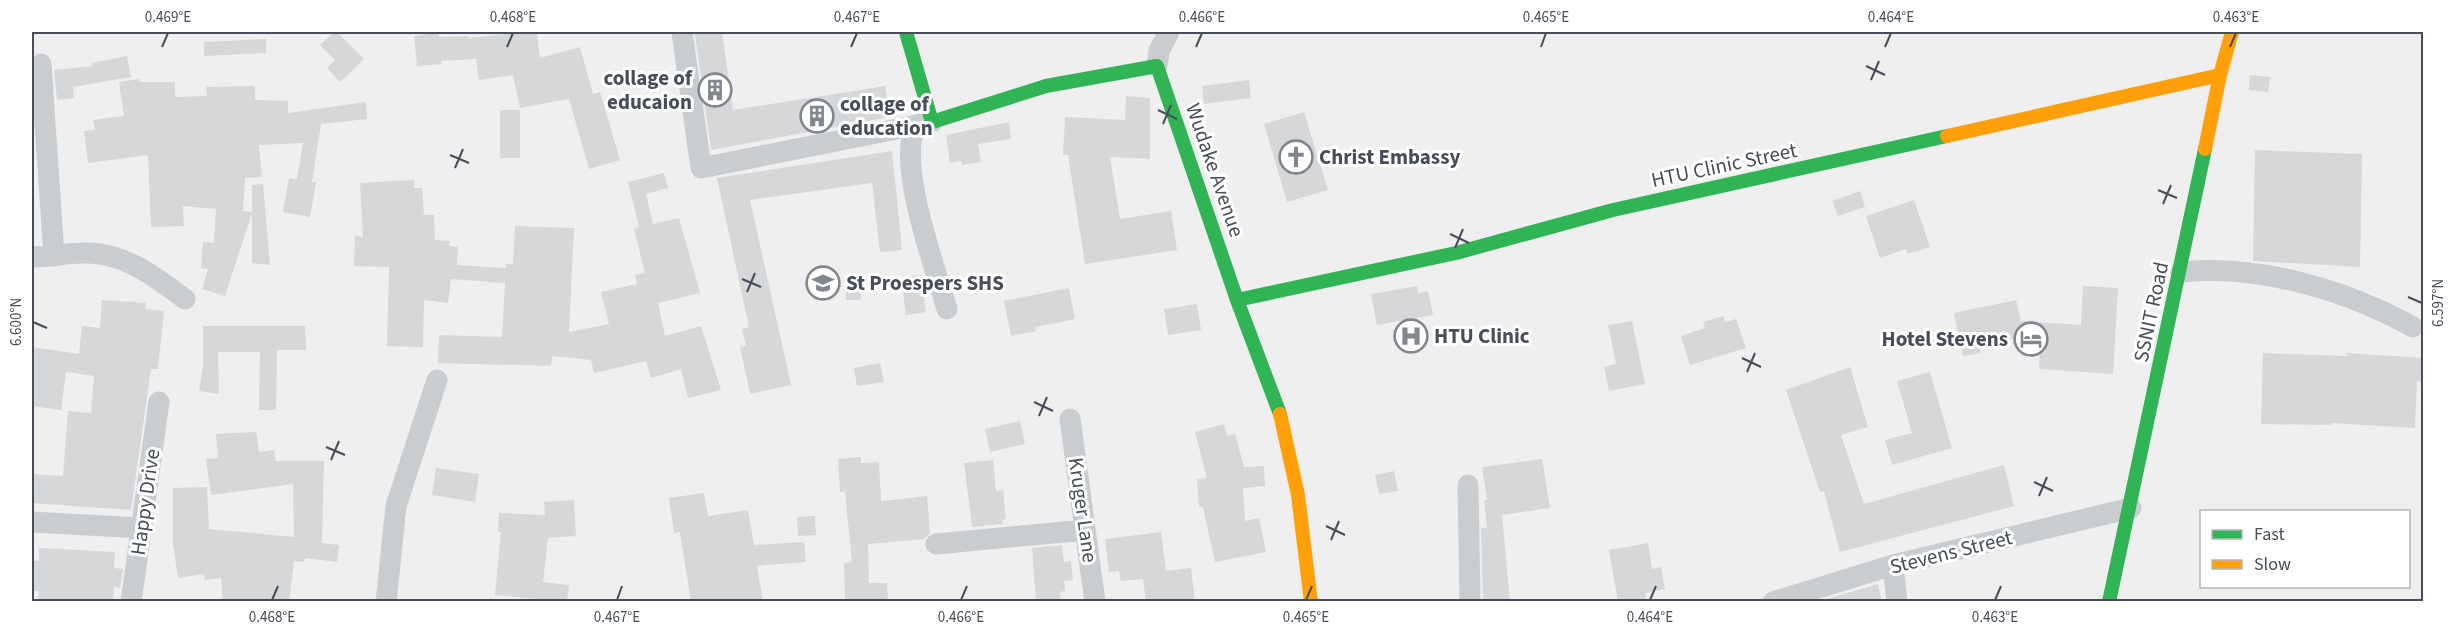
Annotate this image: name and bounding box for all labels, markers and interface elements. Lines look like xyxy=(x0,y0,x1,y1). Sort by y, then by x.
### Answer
text: 0.469°E xyxy=(145,7,191,28)
text: 0.468°E xyxy=(490,7,536,28)
text: 0.467°E xyxy=(834,7,880,28)
text: 0.466°E xyxy=(1179,7,1225,28)
text: 0.465°E xyxy=(1523,7,1569,28)
text: 0.464°E xyxy=(1868,7,1914,28)
text: 0.463°E xyxy=(2213,7,2259,28)
place label: collage of educaion xyxy=(603,63,693,117)
building icon: collage of educaion xyxy=(697,72,733,108)
place label: collage of education xyxy=(840,89,933,143)
building icon: collage of education xyxy=(799,98,835,134)
street label: Wudake Avenue xyxy=(1178,99,1252,241)
street label: HTU Clinic Street xyxy=(1648,135,1800,195)
church icon: Christ Embassy xyxy=(1278,139,1314,175)
place label: Christ Embassy xyxy=(1319,142,1460,172)
street label: SSNIT Road xyxy=(2126,259,2176,365)
school or university icon: St Proespers SHS xyxy=(805,265,841,301)
place label: St Proespers SHS xyxy=(846,268,1004,298)
text: 6.597°N xyxy=(2428,279,2449,327)
text: 6.600°N xyxy=(6,298,27,346)
hospital icon: HTU Clinic xyxy=(1393,318,1429,354)
place label: HTU Clinic xyxy=(1434,321,1530,351)
hotel icon: Hotel Stevens xyxy=(2013,321,2049,357)
place label: Hotel Stevens xyxy=(1882,324,2008,354)
street label: Happy Drive xyxy=(123,447,167,557)
street label: Kruger Lane xyxy=(1061,456,1105,564)
legend xyxy=(2200,510,2410,588)
street label: Stevens Street xyxy=(1887,522,2015,582)
text: Fast xyxy=(2254,522,2285,547)
text: Slow xyxy=(2254,552,2291,577)
text: 0.468°E xyxy=(249,607,295,628)
text: 0.467°E xyxy=(594,607,640,628)
text: 0.466°E xyxy=(938,607,984,628)
text: 0.465°E xyxy=(1283,607,1329,628)
text: 0.464°E xyxy=(1627,607,1673,628)
text: 0.463°E xyxy=(1972,607,2018,628)

